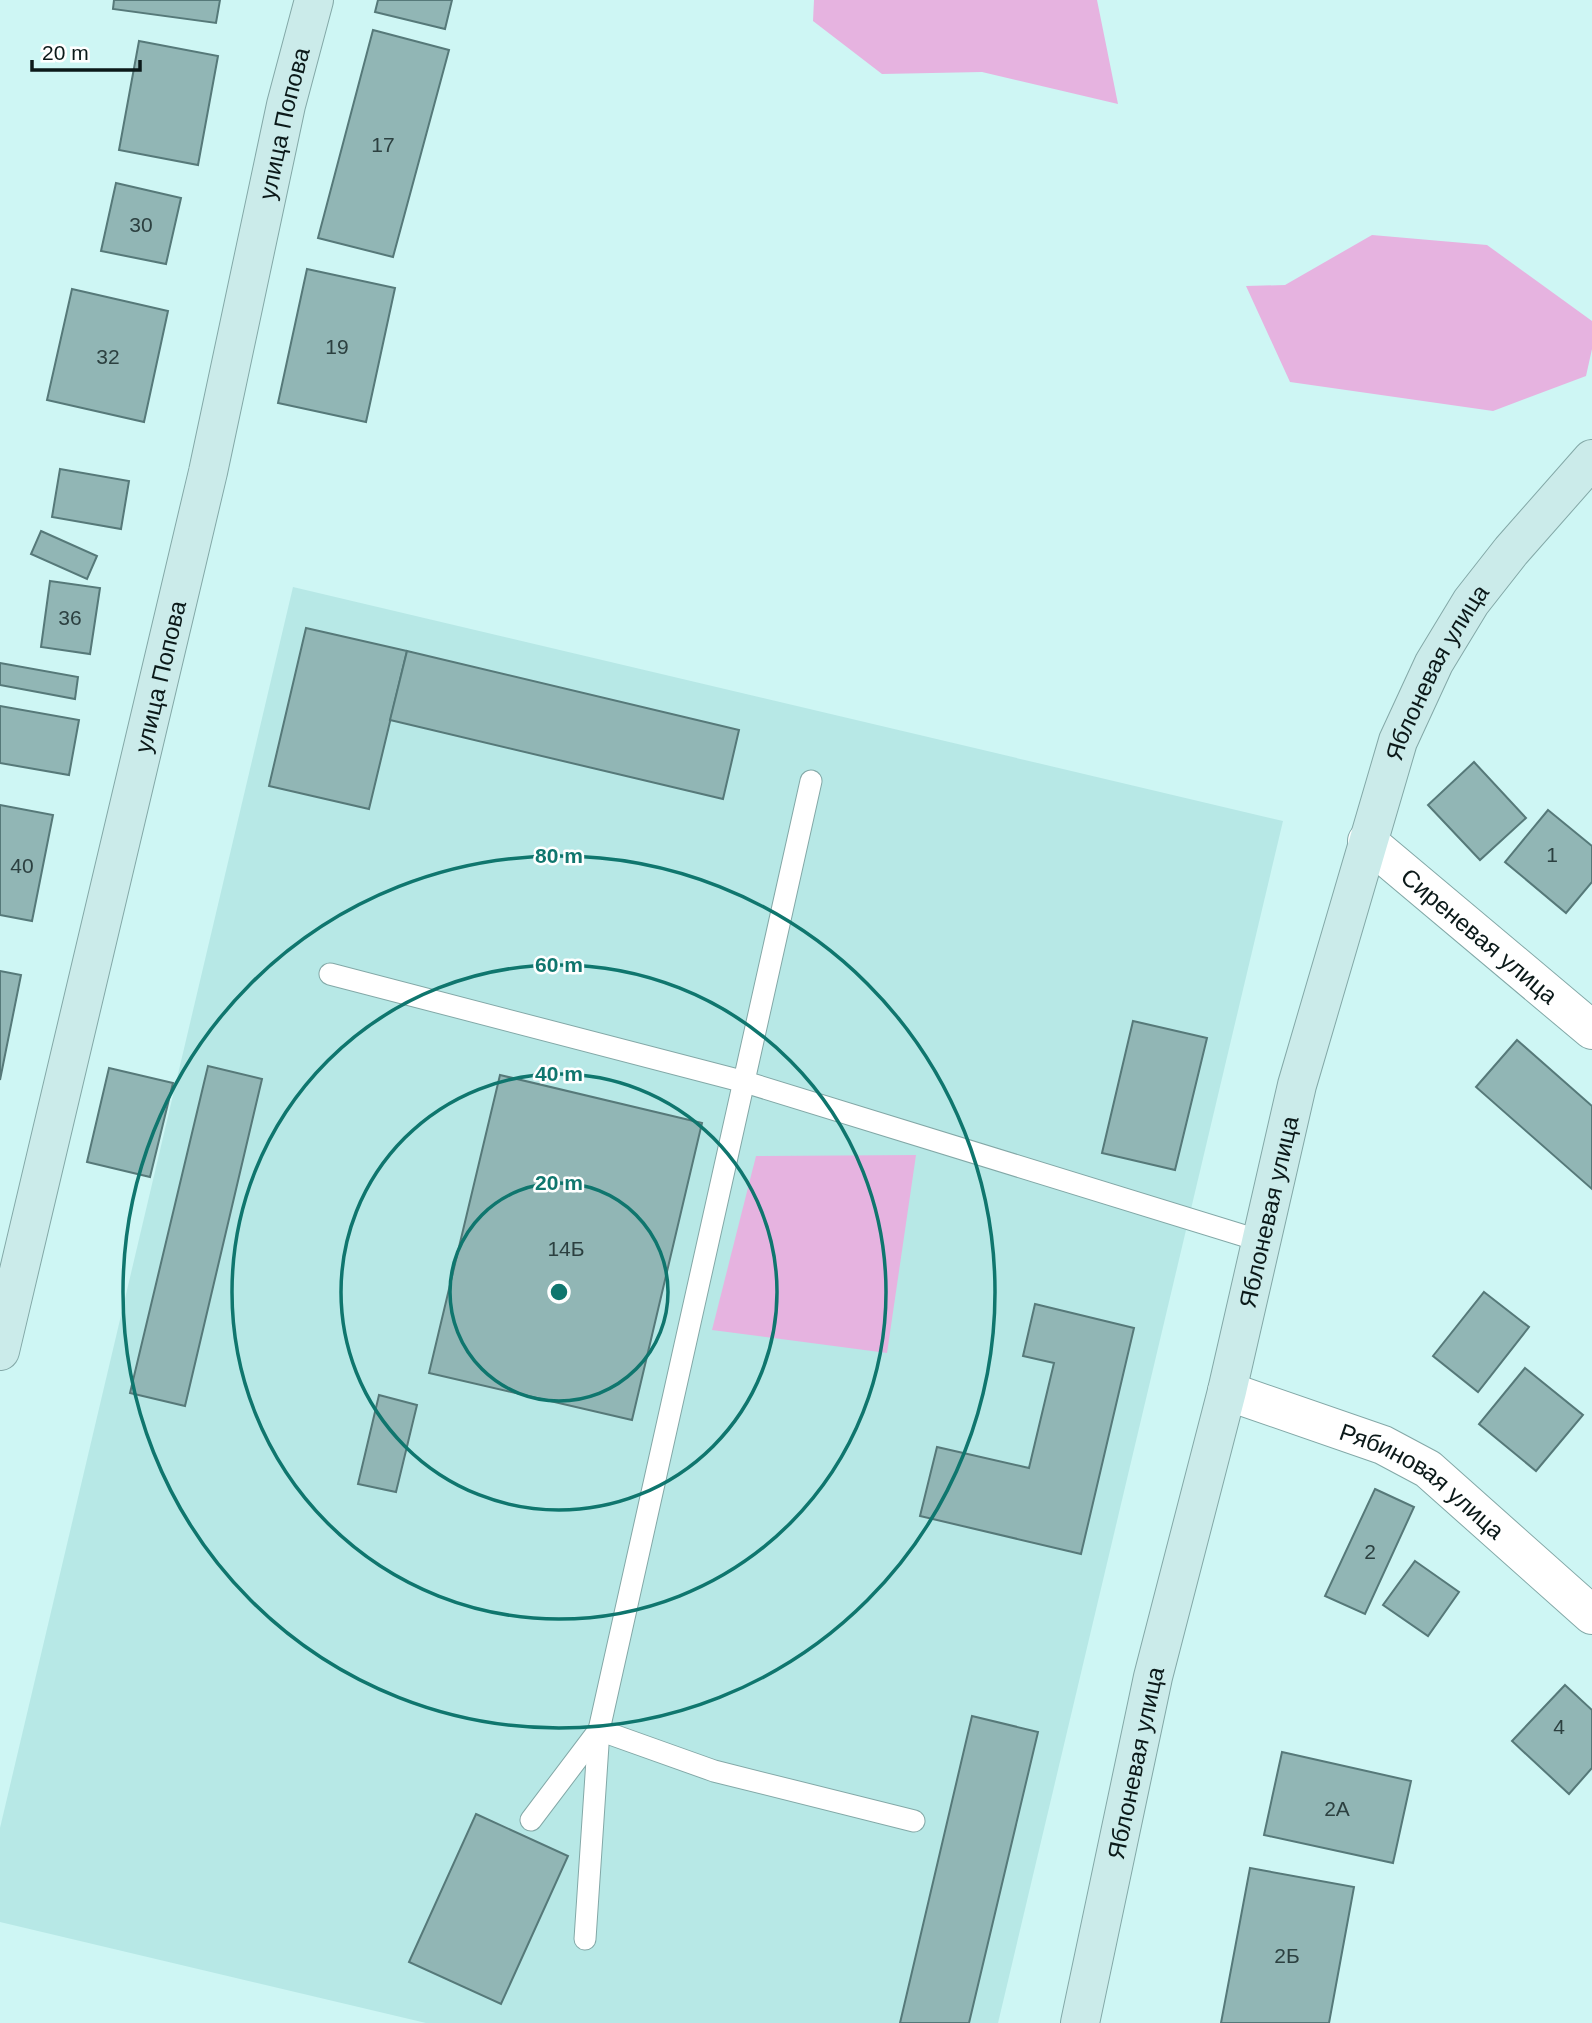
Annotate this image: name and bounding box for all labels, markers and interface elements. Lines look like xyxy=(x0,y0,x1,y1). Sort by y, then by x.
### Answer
scale bar xyxy=(32,28,140,72)
text: 20 m xyxy=(42,41,89,64)
street label: улица Попова xyxy=(253,44,314,202)
house number: 17 xyxy=(371,133,395,156)
house number: 30 xyxy=(129,213,153,236)
house number: 19 xyxy=(325,335,349,358)
house number: 32 xyxy=(96,345,120,368)
street label: Яблоневая улица xyxy=(1380,578,1494,763)
street label: улица Попова xyxy=(129,597,191,755)
house number: 36 xyxy=(58,606,82,629)
house number: 1 xyxy=(1546,843,1558,866)
text: 80 m xyxy=(535,844,583,867)
house number: 40 xyxy=(10,854,34,877)
street label: Сиреневая улица xyxy=(1396,862,1564,1009)
text: 60 m xyxy=(535,953,583,976)
text: 40 m xyxy=(535,1062,583,1085)
street label: Яблоневая улица xyxy=(1233,1113,1303,1310)
text: 20 m xyxy=(535,1171,583,1194)
house number: 14Б xyxy=(547,1237,585,1260)
centre of rings xyxy=(547,1280,571,1304)
street label: Рябиновая улица xyxy=(1336,1418,1510,1544)
house number: 2 xyxy=(1364,1540,1376,1563)
street label: Яблоневая улица xyxy=(1101,1663,1169,1861)
house number: 4 xyxy=(1553,1715,1565,1738)
house number: 2А xyxy=(1324,1797,1350,1820)
house number: 2Б xyxy=(1274,1944,1300,1967)

